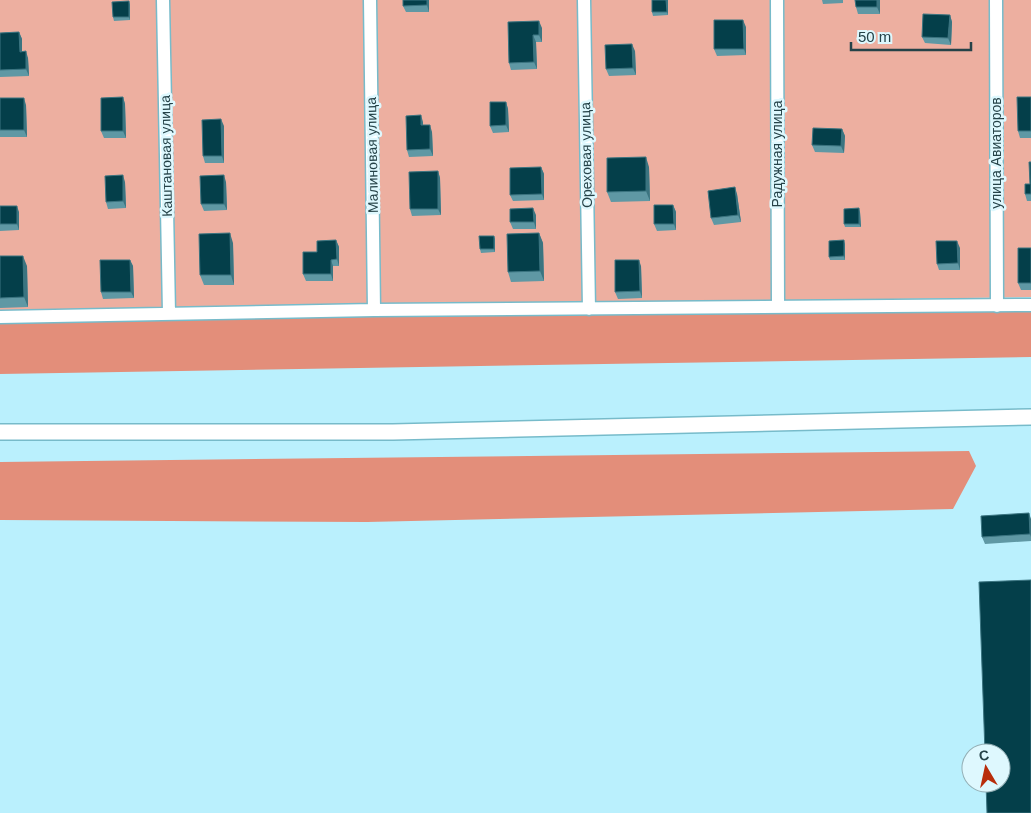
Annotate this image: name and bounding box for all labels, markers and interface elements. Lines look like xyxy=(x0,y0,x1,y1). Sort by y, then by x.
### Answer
scale bar xyxy=(851,20,971,52)
text: 50 m xyxy=(858,28,891,45)
street label: Каштановая улица xyxy=(157,95,175,217)
street label: Малиновая улица xyxy=(363,97,381,213)
street label: улица Авиаторов xyxy=(988,97,1004,209)
street label: Радужная улица xyxy=(769,100,785,207)
street label: Ореховая улица xyxy=(577,102,595,208)
north arrow xyxy=(961,743,1011,793)
text: С xyxy=(978,746,990,764)

